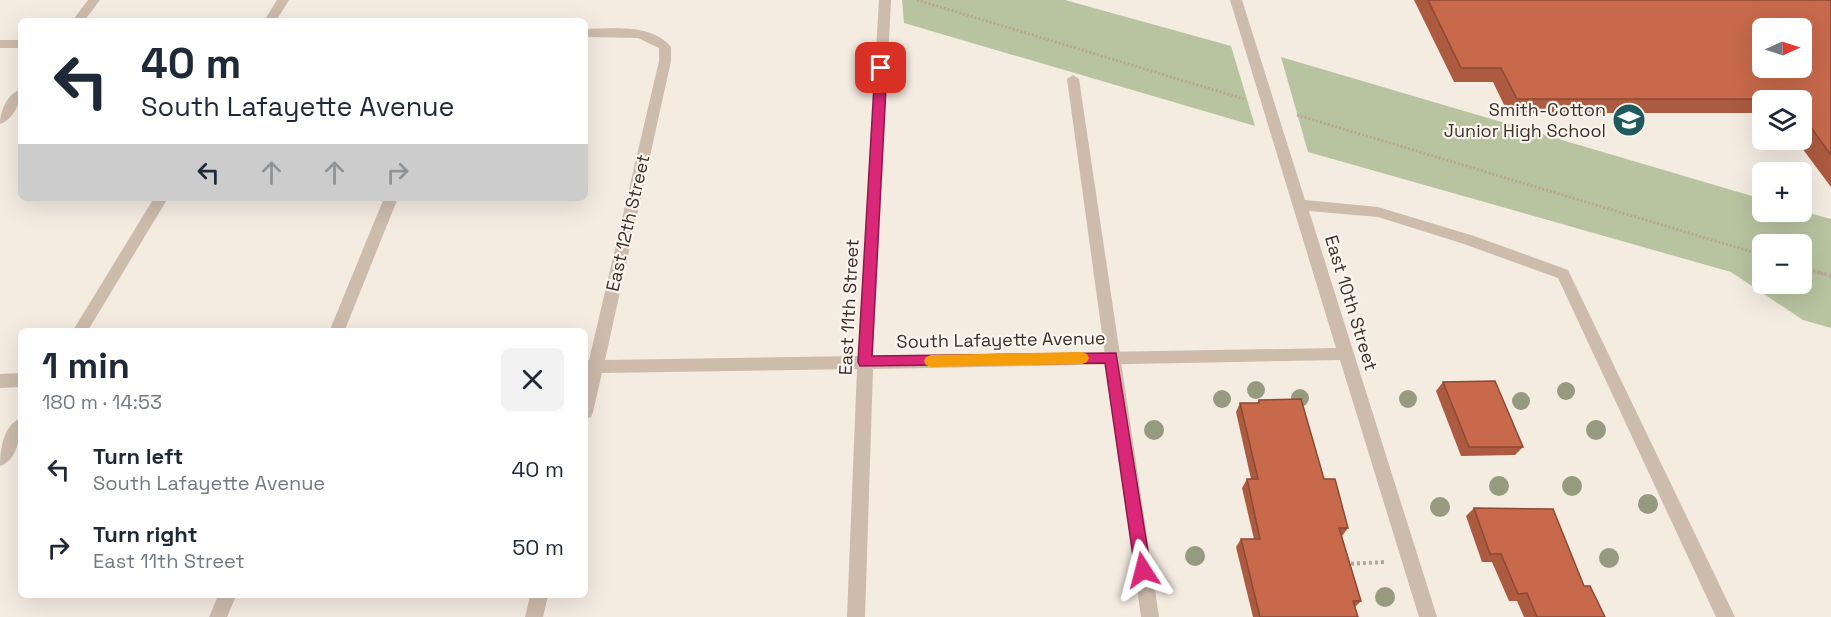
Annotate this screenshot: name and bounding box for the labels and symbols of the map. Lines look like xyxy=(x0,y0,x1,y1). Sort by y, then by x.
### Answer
north arrow xyxy=(1752,18,1812,78)
pin xyxy=(855,42,906,93)
place label: Smith-Cotton Junior High School xyxy=(1444,98,1606,142)
school or university icon: Smith-Cotton Junior High School xyxy=(1611,102,1647,138)
street label: East 12th Street xyxy=(601,152,654,294)
street label: East 10th Street xyxy=(1320,232,1383,373)
street label: East 11th Street xyxy=(833,238,864,376)
street label: South Lafayette Avenue xyxy=(896,326,1106,353)
position arrow xyxy=(1111,538,1175,602)

